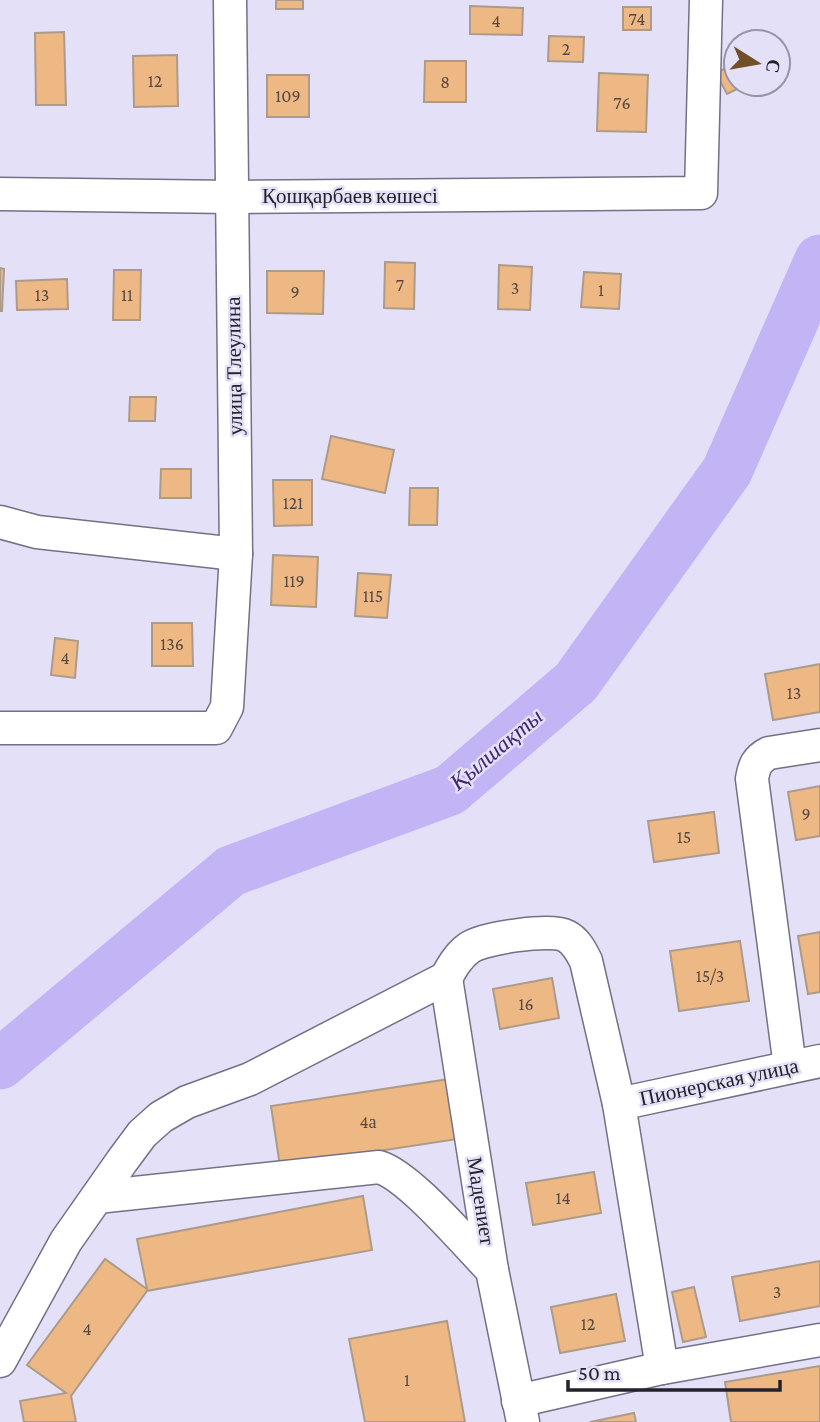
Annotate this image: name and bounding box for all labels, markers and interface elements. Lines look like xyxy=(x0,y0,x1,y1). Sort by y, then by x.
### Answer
house number: 74 xyxy=(629,9,645,29)
house number: 4 xyxy=(491,11,501,31)
north arrow xyxy=(722,28,792,98)
house number: 2 xyxy=(562,39,570,59)
text: С xyxy=(762,57,785,75)
house number: 12 xyxy=(148,71,162,91)
house number: 8 xyxy=(440,72,450,92)
house number: 109 xyxy=(275,86,301,106)
house number: 76 xyxy=(613,93,631,113)
street label: Қошқарбаев көшесі xyxy=(262,184,438,208)
house number: 7 xyxy=(396,275,404,295)
house number: 3 xyxy=(511,278,519,298)
house number: 1 xyxy=(598,280,604,300)
house number: 9 xyxy=(290,282,300,302)
house number: 13 xyxy=(35,285,49,305)
house number: 11 xyxy=(121,285,133,305)
street label: улица Тлеулина xyxy=(221,296,247,436)
house number: 121 xyxy=(283,493,303,513)
house number: 119 xyxy=(283,571,305,591)
house number: 115 xyxy=(363,586,383,606)
house number: 136 xyxy=(160,634,184,654)
house number: 4 xyxy=(60,648,70,668)
house number: 13 xyxy=(787,683,801,703)
water label: Қылшақты xyxy=(444,703,548,796)
house number: 9 xyxy=(801,804,811,824)
house number: 15 xyxy=(677,827,691,847)
house number: 15/3 xyxy=(696,966,724,986)
house number: 16 xyxy=(518,994,534,1014)
street label: Пионерская улица xyxy=(637,1053,801,1111)
house number: 4а xyxy=(359,1112,377,1132)
street label: Мадениет xyxy=(462,1155,500,1247)
house number: 14 xyxy=(555,1188,571,1208)
house number: 3 xyxy=(773,1282,781,1302)
house number: 12 xyxy=(581,1314,595,1334)
house number: 4 xyxy=(82,1319,92,1339)
scale bar xyxy=(568,1348,780,1392)
text: 50 m xyxy=(578,1361,621,1385)
house number: 1 xyxy=(404,1370,410,1390)

